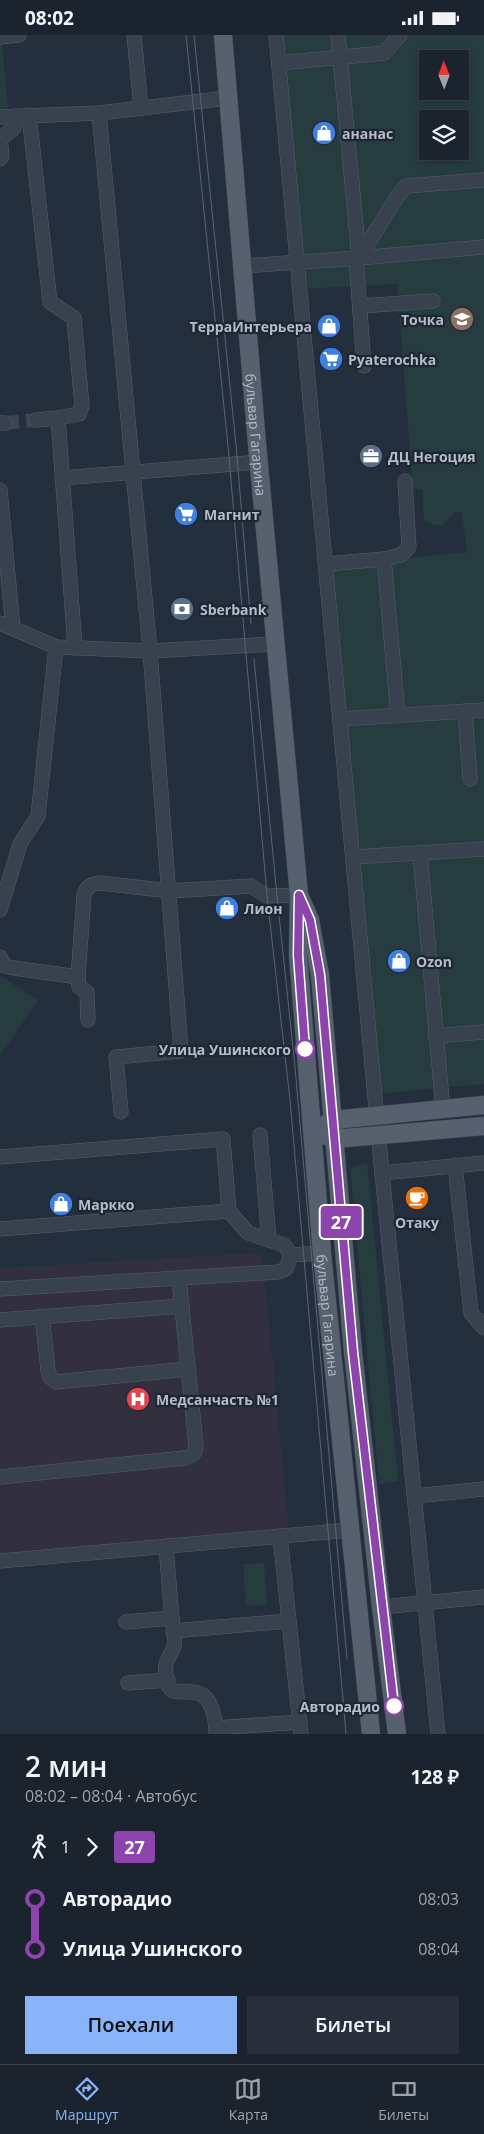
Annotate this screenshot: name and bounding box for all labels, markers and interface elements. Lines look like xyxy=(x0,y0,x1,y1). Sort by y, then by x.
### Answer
text: 08:02 xyxy=(25,5,74,31)
north arrow xyxy=(419,50,469,100)
map controls xyxy=(419,50,469,160)
button: layers xyxy=(419,110,469,160)
shop icon: ананас xyxy=(311,120,337,146)
place label: ананас xyxy=(342,124,393,143)
school or university icon: Точка xyxy=(449,306,475,332)
place label: Точка xyxy=(401,310,444,329)
shop icon: ТерраИнтерьера xyxy=(316,313,342,339)
place label: ТерраИнтерьера xyxy=(190,317,312,336)
supermarket icon: Pyaterochka xyxy=(318,346,344,372)
place label: Pyaterochka xyxy=(348,350,436,369)
street label: бульвар Гагарина xyxy=(242,373,271,497)
office icon: ДЦ Негоция xyxy=(358,443,384,469)
place label: ДЦ Негоция xyxy=(388,447,476,466)
supermarket icon: Магнит xyxy=(173,501,199,527)
place label: Магнит xyxy=(204,505,260,524)
bank icon: Sberbank xyxy=(169,596,195,622)
place label: Sberbank xyxy=(200,600,267,619)
shop icon: Лион xyxy=(214,895,240,921)
place label: Лион xyxy=(244,899,282,918)
shop icon: Ozon xyxy=(386,948,412,974)
place label: Ozon xyxy=(416,952,452,971)
marker: Улица Ушинского xyxy=(295,1039,315,1059)
place label: Улица Ушинского xyxy=(159,1040,291,1059)
cafe icon: Отаку xyxy=(404,1185,430,1211)
shop icon: Маркко xyxy=(48,1191,74,1217)
place label: Маркко xyxy=(78,1195,135,1214)
line badge: 27 xyxy=(318,1206,364,1238)
text: 27 xyxy=(331,1210,351,1234)
place label: Отаку xyxy=(395,1213,439,1232)
street label: бульвар Гагарина xyxy=(313,1253,344,1377)
hospital icon: Медсанчасть №1 xyxy=(125,1386,151,1412)
place label: Медсанчасть №1 xyxy=(156,1390,279,1409)
marker: Авторадио xyxy=(384,1696,404,1716)
place label: Авторадио xyxy=(300,1697,380,1716)
text: 2 мин xyxy=(25,1747,108,1785)
text: 128 ₽ xyxy=(410,1764,459,1790)
text: 08:02 – 08:04 · Автобус xyxy=(25,1785,197,1807)
icon: walk xyxy=(25,1833,53,1861)
icon: forward xyxy=(78,1833,106,1861)
text: 27 xyxy=(124,1835,145,1859)
text: 1 xyxy=(61,1836,70,1858)
text: Авторадио xyxy=(63,1886,172,1912)
text: 08:03 xyxy=(418,1888,459,1910)
text: Улица Ушинского xyxy=(63,1936,242,1962)
text: 08:04 xyxy=(418,1938,459,1960)
button: Поехали xyxy=(25,1996,237,2054)
button: Билеты xyxy=(247,1996,459,2054)
tab: Маршрут xyxy=(55,2075,119,2124)
tab: Карта xyxy=(229,2075,268,2124)
tab: Билеты xyxy=(378,2075,429,2124)

